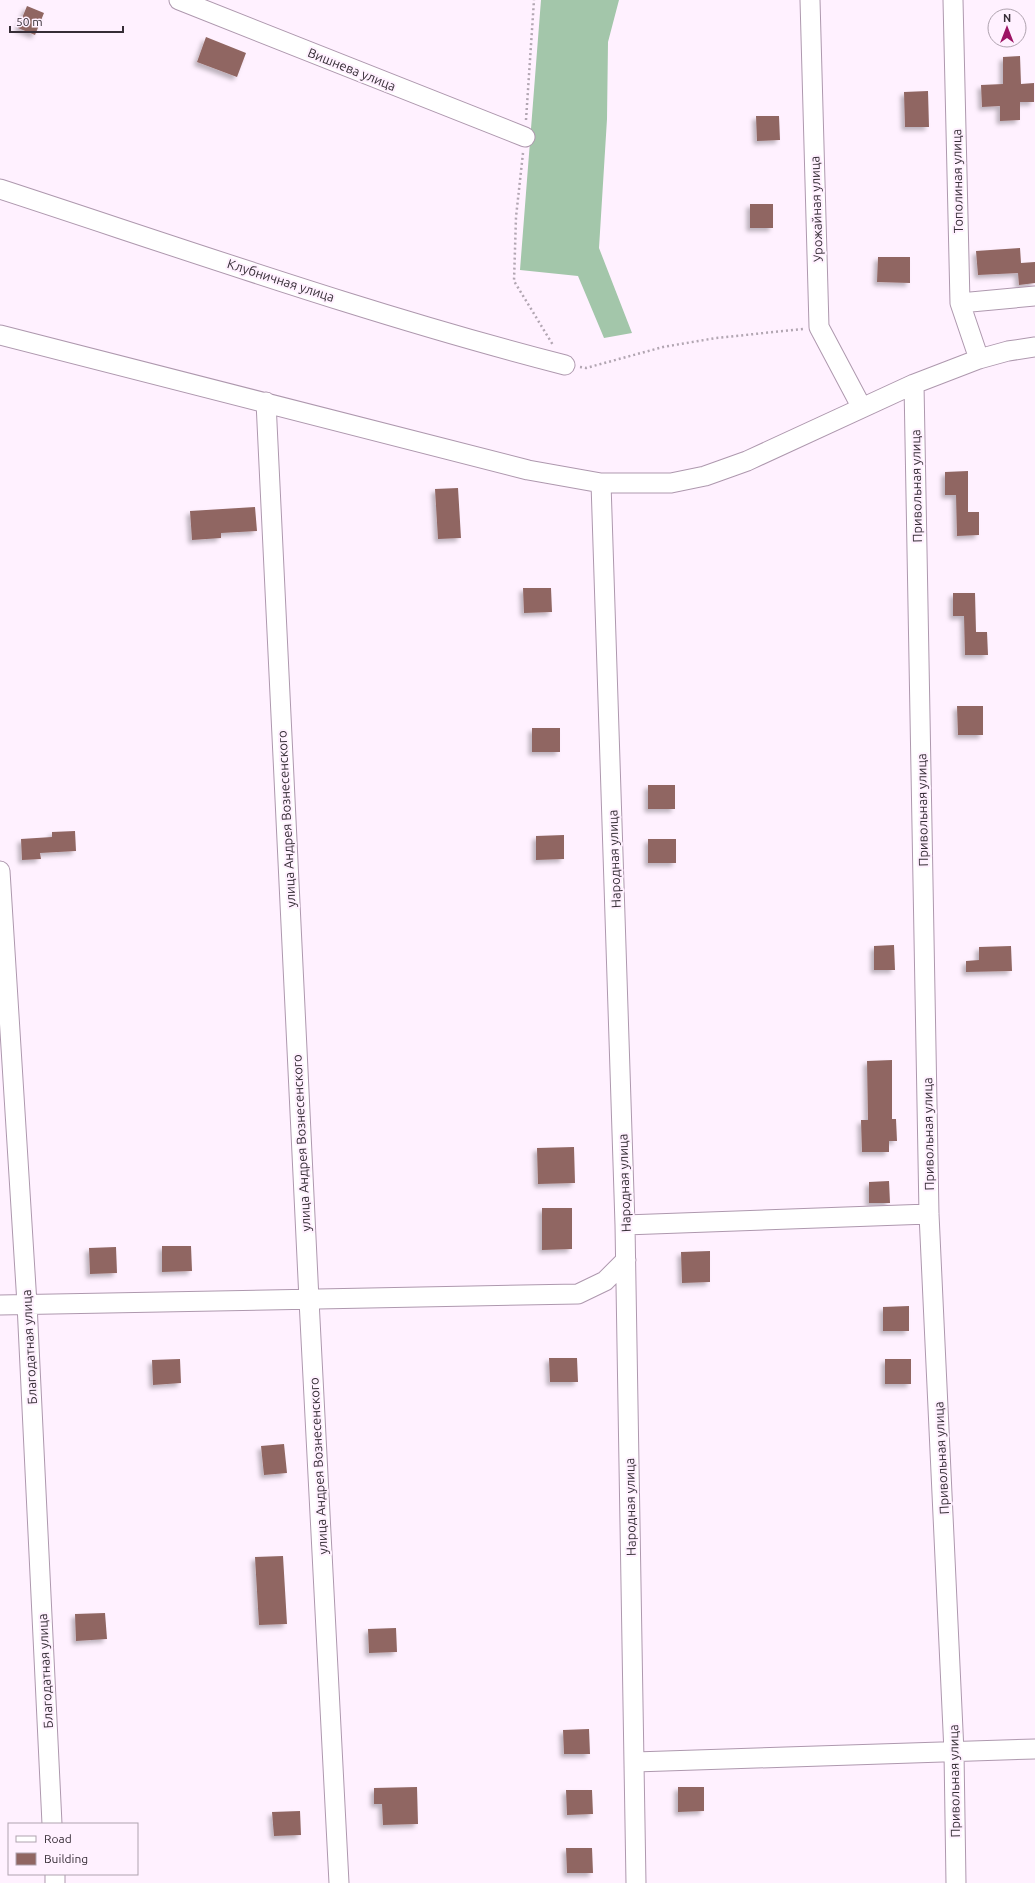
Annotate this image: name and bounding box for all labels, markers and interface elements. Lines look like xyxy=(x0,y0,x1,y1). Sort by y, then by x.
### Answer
scale bar xyxy=(10,8,123,34)
north arrow xyxy=(987,8,1027,48)
text: N xyxy=(1003,12,1011,24)
text: 50 m xyxy=(16,15,43,28)
street label: Вишнева улица xyxy=(306,45,398,93)
street label: Тополиная улица xyxy=(949,129,965,233)
street label: Урожайная улица xyxy=(807,156,825,262)
street label: Клубничная улица xyxy=(226,256,336,304)
street label: Привольная улица xyxy=(908,429,924,543)
street label: улица Андрея Вознесенского xyxy=(274,730,298,908)
street label: Привольная улица xyxy=(914,753,930,867)
street label: Народная улица xyxy=(605,810,623,908)
street label: улица Андрея Вознесенского xyxy=(289,1054,313,1232)
street label: Привольная улица xyxy=(920,1077,936,1191)
street label: Народная улица xyxy=(615,1134,633,1232)
street label: Благодатная улица xyxy=(19,1289,39,1405)
street label: улица Андрея Вознесенского xyxy=(306,1377,330,1555)
street label: Привольная улица xyxy=(931,1401,951,1515)
street label: Народная улица xyxy=(622,1458,638,1556)
street label: Благодатная улица xyxy=(35,1613,55,1729)
street label: Привольная улица xyxy=(946,1724,962,1838)
legend xyxy=(8,1823,138,1875)
text: Road xyxy=(44,1832,72,1845)
text: Building xyxy=(44,1852,88,1865)

